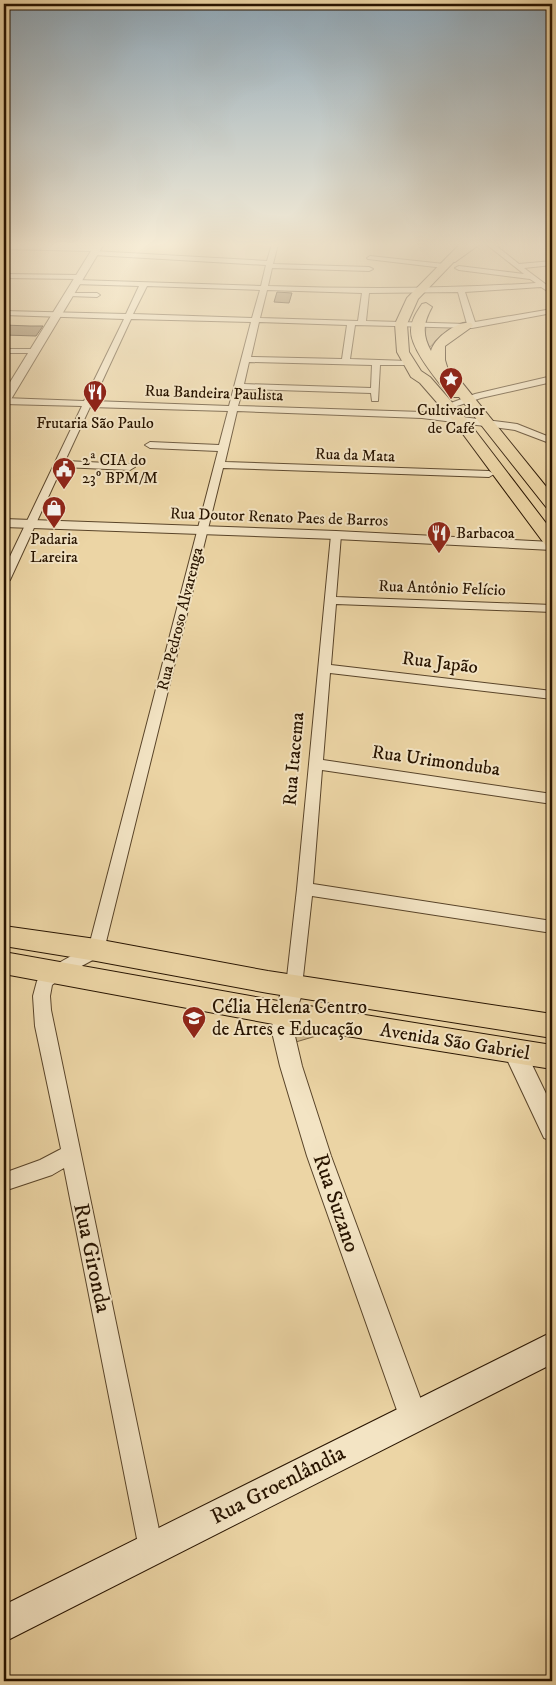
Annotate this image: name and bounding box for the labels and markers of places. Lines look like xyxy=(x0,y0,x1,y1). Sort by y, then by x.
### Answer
place icon: Cultivador de Café xyxy=(438,366,464,400)
restaurant icon: Frutaria São Paulo xyxy=(82,379,108,413)
place label: Cultivador de Café xyxy=(417,400,485,438)
place label: Frutaria São Paulo xyxy=(36,413,154,433)
place label: 2ª CIA do 23º BPM/M xyxy=(82,450,158,488)
public building icon: 2ª CIA do 23º BPM/M xyxy=(51,456,77,490)
shop icon: Padaria Lareira xyxy=(41,495,67,529)
restaurant icon: Barbacoa xyxy=(426,520,452,554)
place label: Barbacoa xyxy=(456,523,515,543)
place label: Padaria Lareira xyxy=(30,529,78,567)
place label: Célia Helena Centro de Artes e Educação xyxy=(212,996,367,1041)
school or university icon: Célia Helena Centro de Artes e Educação xyxy=(181,1005,207,1039)

